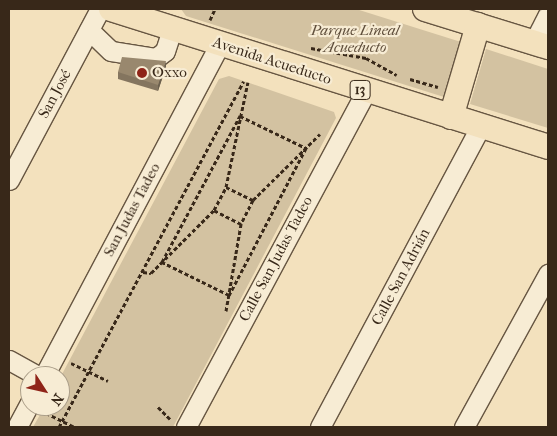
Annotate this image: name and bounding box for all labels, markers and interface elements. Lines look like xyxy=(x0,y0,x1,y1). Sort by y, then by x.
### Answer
park label: Parque Lineal Acueducto xyxy=(311,21,399,56)
street label: Avenida Acueducto xyxy=(210,33,334,89)
place label: Oxxo xyxy=(152,64,187,82)
street label: San José xyxy=(35,67,75,121)
marker: Oxxo xyxy=(136,67,148,79)
road number: 13 xyxy=(349,78,371,102)
street label: San Judas Tadeo xyxy=(100,160,164,260)
street label: Calle San Judas Tadeo xyxy=(235,193,317,325)
street label: Calle San Adrián xyxy=(368,226,434,328)
north arrow xyxy=(20,366,70,416)
text: N xyxy=(47,390,67,409)

